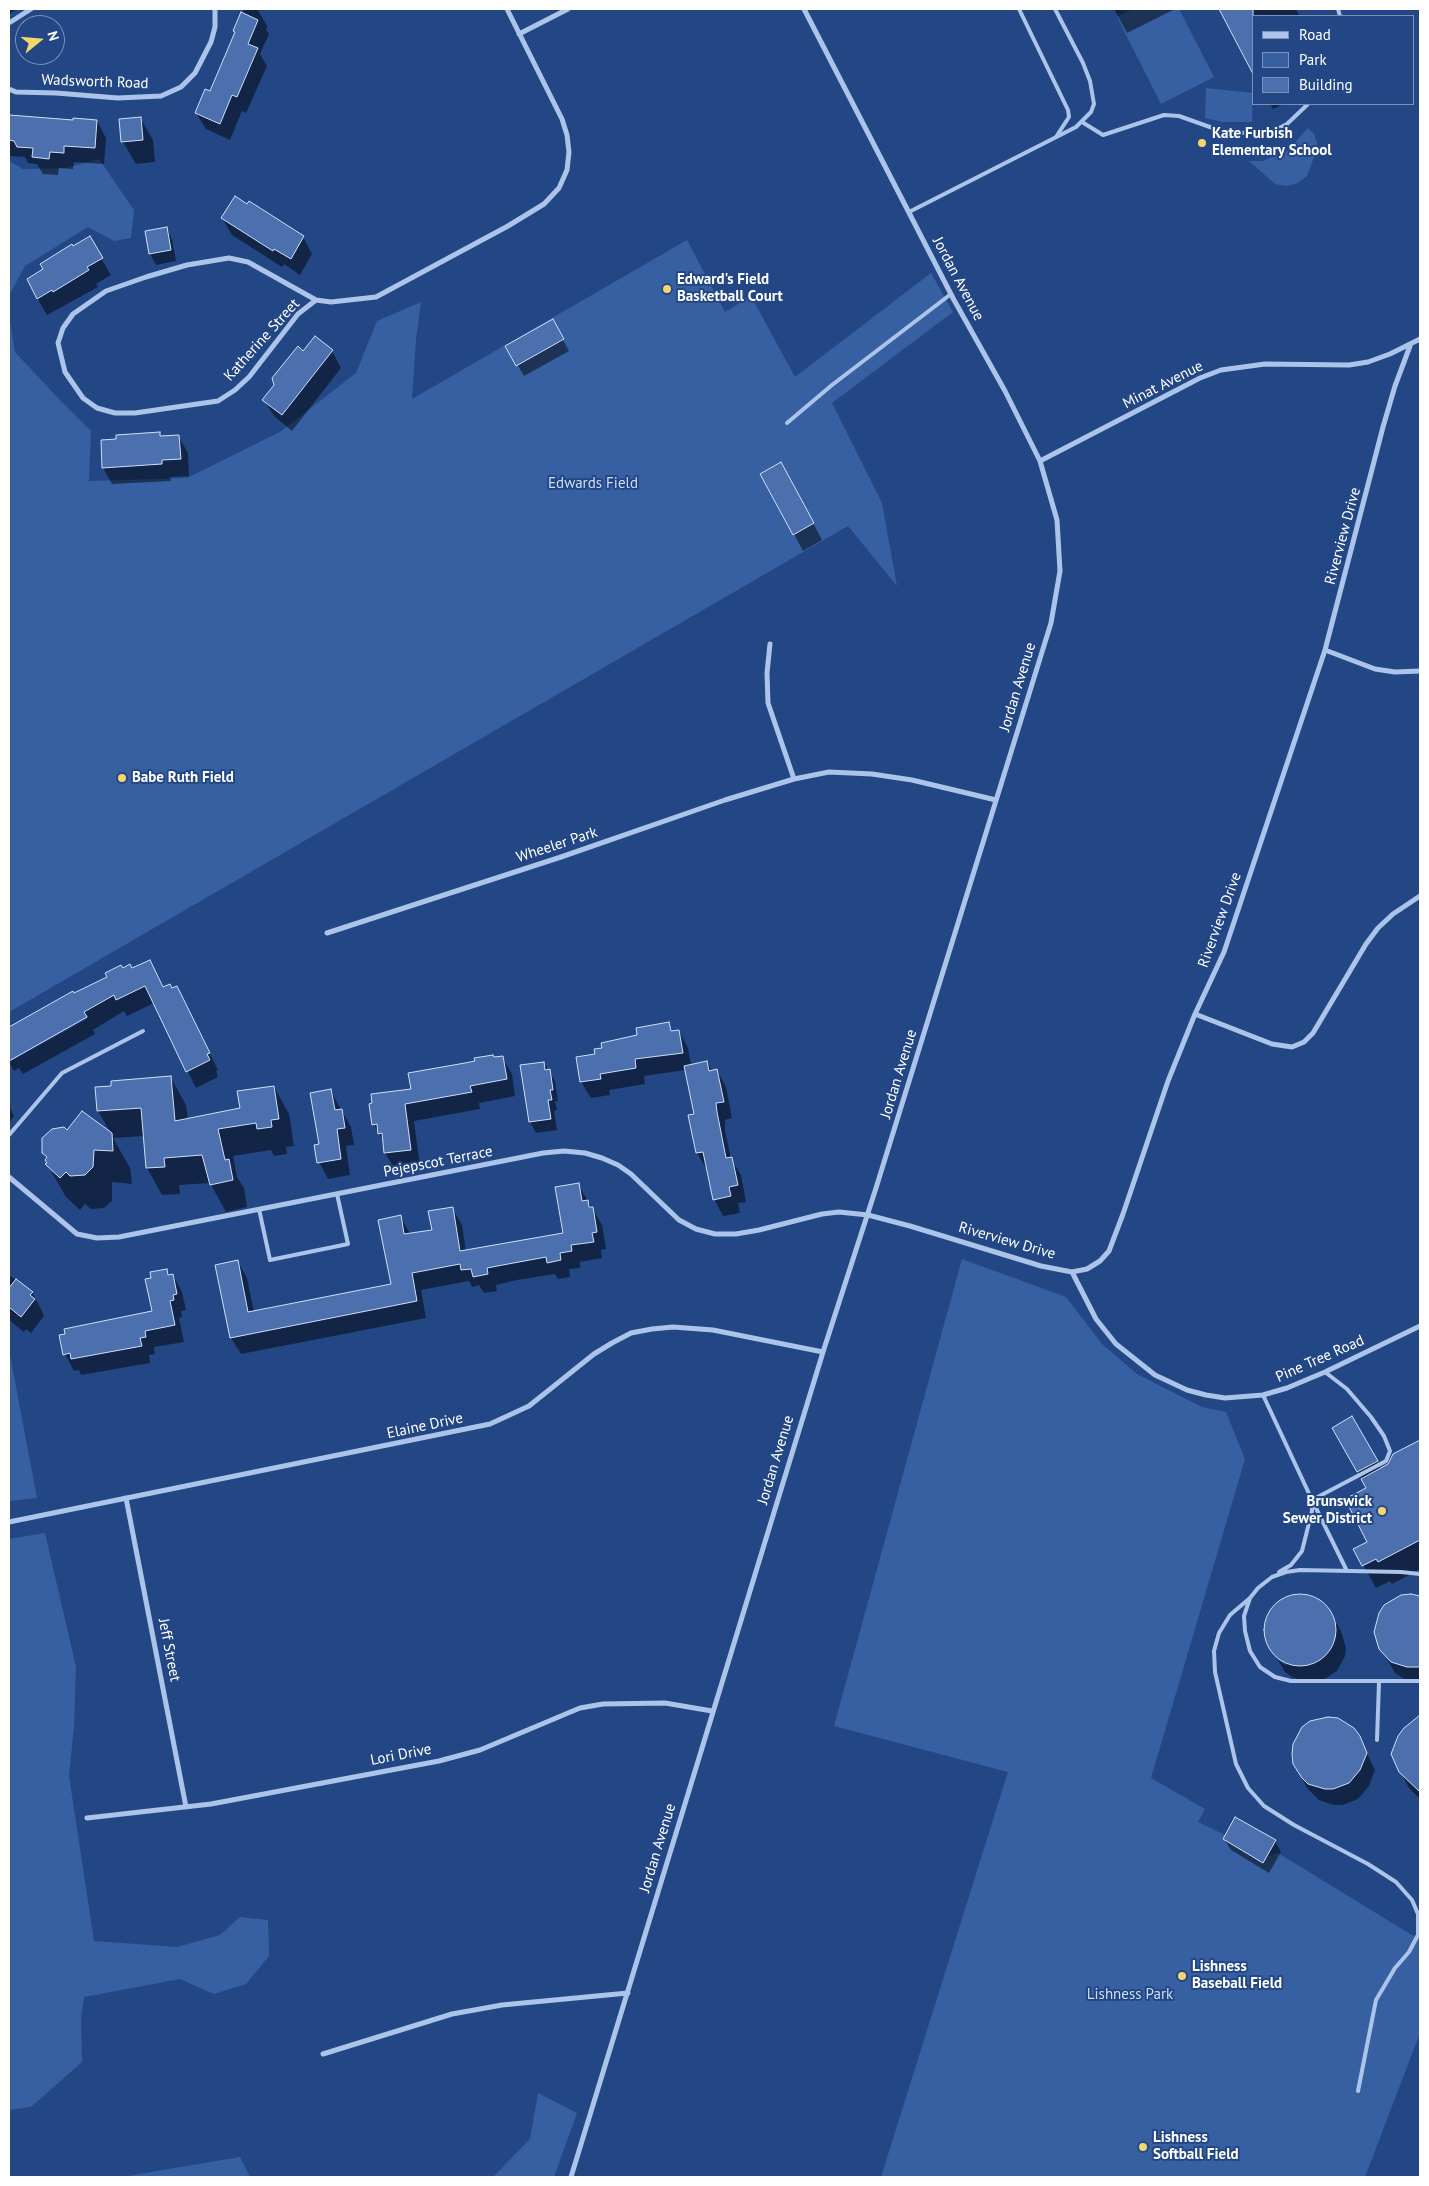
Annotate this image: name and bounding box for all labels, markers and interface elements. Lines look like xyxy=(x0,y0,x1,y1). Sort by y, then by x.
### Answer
north arrow xyxy=(15,15,65,65)
legend xyxy=(1252,15,1414,105)
text: Road xyxy=(1299,25,1331,44)
text: N xyxy=(43,29,63,43)
text: Park xyxy=(1299,50,1327,69)
street label: Wadsworth Road xyxy=(41,71,149,93)
text: Building xyxy=(1299,75,1353,94)
place label: Kate Furbish Elementary School xyxy=(1212,125,1332,160)
marker: Kate Furbish Elementary School xyxy=(1196,137,1208,149)
street label: Jordan Avenue xyxy=(928,234,988,324)
place label: Edward's Field Basketball Court xyxy=(677,271,783,306)
marker: Edward's Field Basketball Court xyxy=(661,283,673,295)
street label: Katherine Street xyxy=(220,295,304,385)
street label: Minat Avenue xyxy=(1120,357,1206,413)
park label: Edwards Field xyxy=(548,475,638,493)
street label: Riverview Drive xyxy=(1321,485,1365,587)
street label: Jordan Avenue xyxy=(996,640,1040,734)
place label: Babe Ruth Field xyxy=(132,769,234,787)
marker: Babe Ruth Field xyxy=(116,772,128,784)
street label: Wheeler Park xyxy=(514,823,600,867)
street label: Riverview Drive xyxy=(1194,870,1246,970)
street label: Jordan Avenue xyxy=(877,1027,921,1121)
street label: Pejepscot Terrace xyxy=(382,1143,494,1181)
street label: Riverview Drive xyxy=(956,1219,1058,1263)
street label: Pine Tree Road xyxy=(1273,1331,1367,1387)
street label: Elaine Drive xyxy=(385,1409,465,1443)
street label: Jordan Avenue xyxy=(754,1413,798,1507)
place label: Brunswick Sewer District xyxy=(1283,1493,1372,1528)
marker: Brunswick Sewer District xyxy=(1376,1505,1388,1517)
street label: Jeff Street xyxy=(154,1617,184,1683)
street label: Lori Drive xyxy=(369,1740,433,1770)
street label: Jordan Avenue xyxy=(636,1801,680,1895)
place label: Lishness Baseball Field xyxy=(1192,1958,1282,1993)
marker: Lishness Baseball Field xyxy=(1176,1970,1188,1982)
park label: Lishness Park xyxy=(1087,1986,1173,2004)
place label: Lishness Softball Field xyxy=(1153,2129,1239,2164)
marker: Lishness Softball Field xyxy=(1137,2141,1149,2153)

